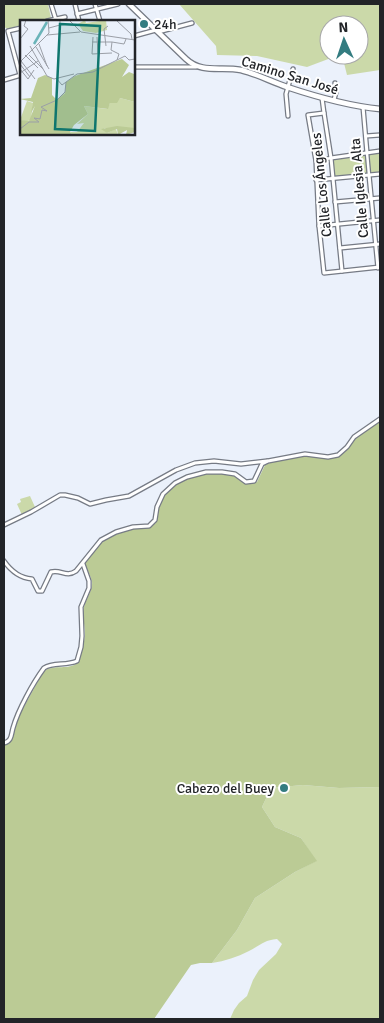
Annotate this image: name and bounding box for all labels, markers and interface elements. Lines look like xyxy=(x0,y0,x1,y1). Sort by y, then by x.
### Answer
north arrow xyxy=(319,15,369,65)
place label: 24h xyxy=(154,16,177,33)
marker: 24h xyxy=(138,18,150,30)
text: N xyxy=(338,19,349,36)
inset map xyxy=(20,20,135,135)
street label: Camino San José xyxy=(239,53,340,98)
street label: Calle Los Ángeles xyxy=(308,132,335,238)
street label: Calle Iglesia Alta xyxy=(347,137,372,239)
place label: Cabezo del Buey xyxy=(177,780,274,797)
marker: Cabezo del Buey xyxy=(278,782,290,794)

